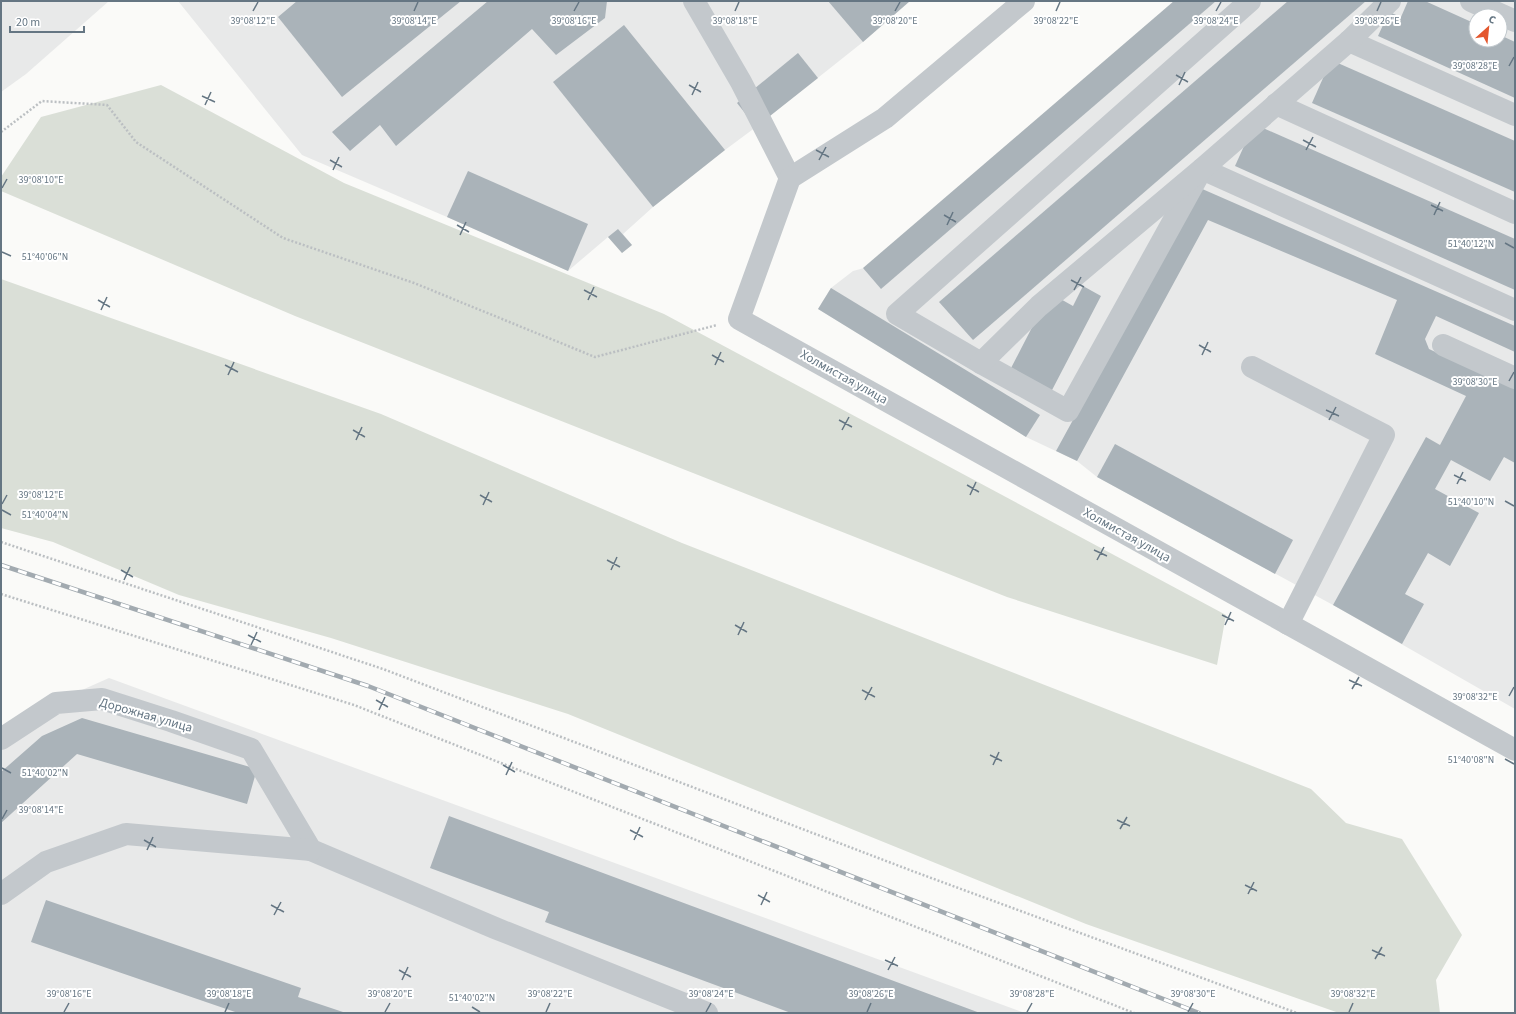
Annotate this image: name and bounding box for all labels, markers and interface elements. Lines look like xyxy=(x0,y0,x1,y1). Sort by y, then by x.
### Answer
scale bar xyxy=(10,8,84,34)
north arrow xyxy=(1468,8,1508,48)
text: С xyxy=(1486,11,1499,28)
text: 20 m xyxy=(16,14,40,31)
text: 39°08'12"E xyxy=(230,14,276,28)
text: 39°08'14"E xyxy=(391,14,437,28)
text: 39°08'16"E xyxy=(551,14,597,28)
text: 39°08'18"E xyxy=(712,14,758,28)
text: 39°08'20"E xyxy=(872,14,918,28)
text: 39°08'22"E xyxy=(1033,14,1079,28)
text: 39°08'24"E xyxy=(1193,14,1239,28)
text: 39°08'26"E xyxy=(1354,14,1400,28)
text: 39°08'28"E xyxy=(1452,59,1498,73)
text: 39°08'10"E xyxy=(18,173,64,187)
text: 51°40'12"N xyxy=(1448,237,1494,251)
text: 51°40'06"N xyxy=(22,250,68,264)
street label: Холмистая улица xyxy=(797,345,891,409)
text: 39°08'30"E xyxy=(1452,375,1498,389)
text: 39°08'12"E xyxy=(18,488,64,502)
text: 51°40'10"N xyxy=(1448,495,1494,509)
street label: Холмистая улица xyxy=(1080,503,1174,567)
text: 51°40'04"N xyxy=(22,508,68,522)
text: 39°08'32"E xyxy=(1452,690,1498,704)
street label: Дорожная улица xyxy=(97,693,195,737)
text: 51°40'08"N xyxy=(1448,753,1494,767)
text: 51°40'02"N xyxy=(22,766,68,780)
text: 39°08'14"E xyxy=(18,803,64,817)
text: 39°08'16"E xyxy=(46,987,92,1001)
text: 39°08'18"E xyxy=(206,987,252,1001)
text: 39°08'20"E xyxy=(367,987,413,1001)
text: 39°08'22"E xyxy=(527,987,573,1001)
text: 39°08'24"E xyxy=(688,987,734,1001)
text: 39°08'26"E xyxy=(848,987,894,1001)
text: 39°08'28"E xyxy=(1009,987,1055,1001)
text: 39°08'30"E xyxy=(1170,987,1216,1001)
text: 39°08'32"E xyxy=(1330,987,1376,1001)
text: 51°40'02"N xyxy=(449,991,495,1005)

